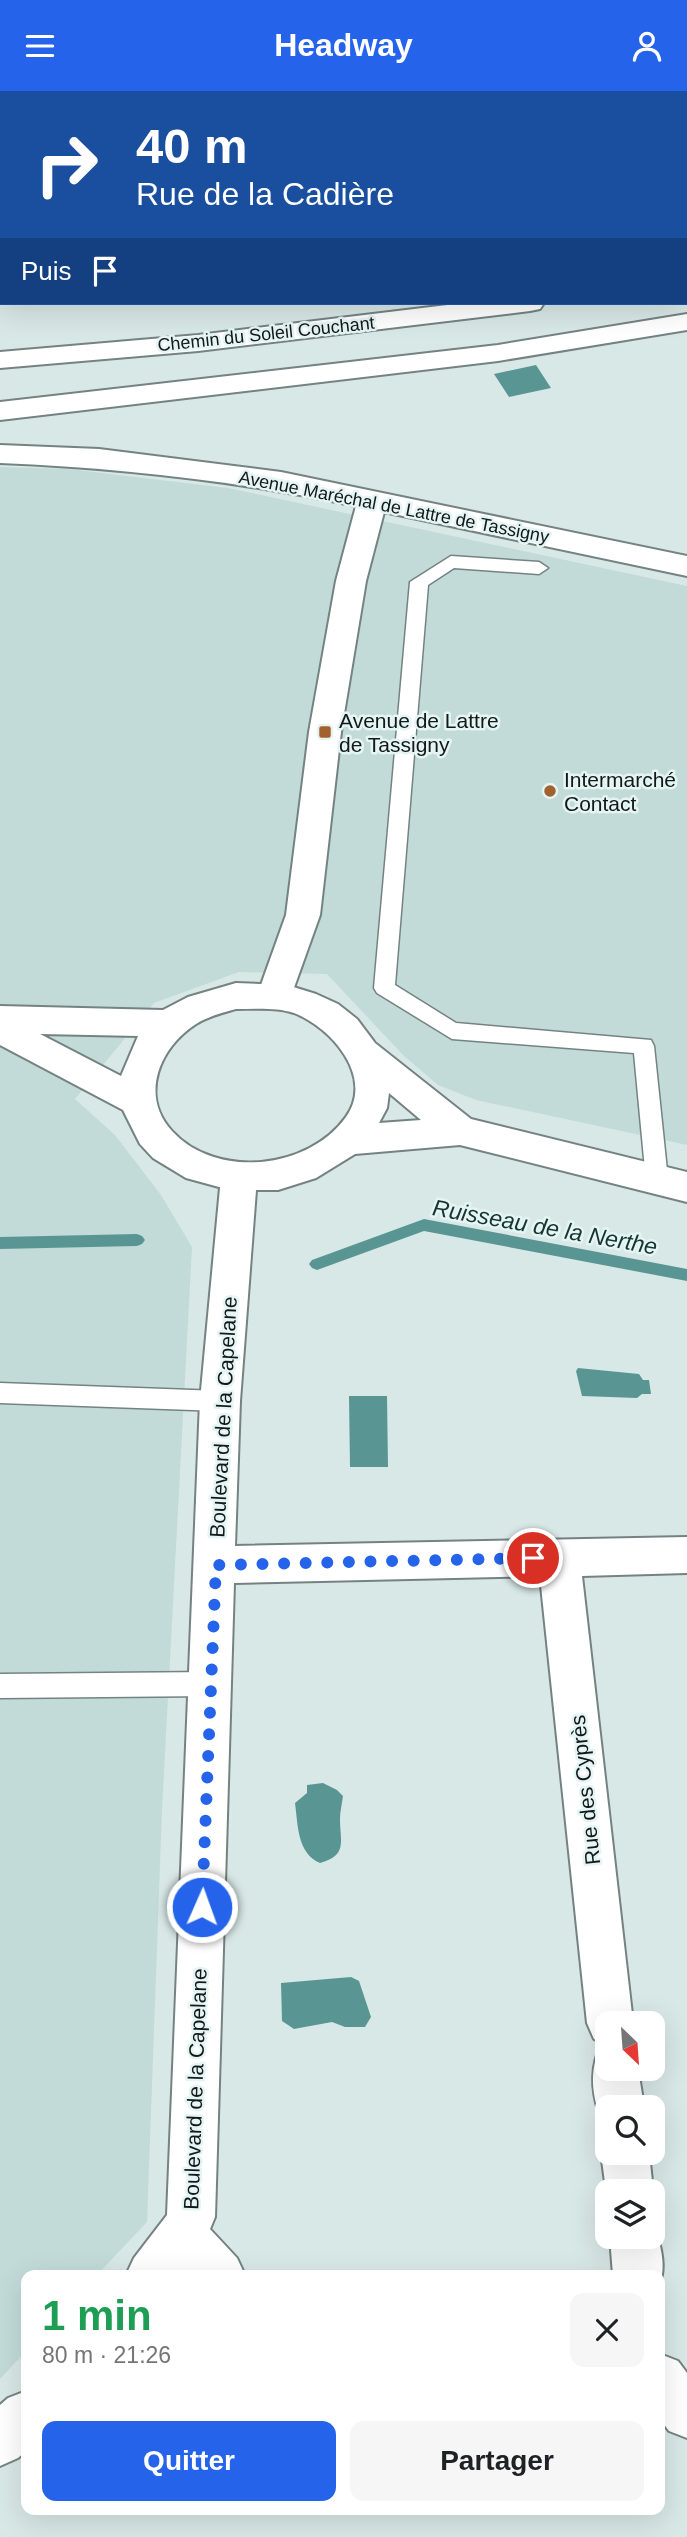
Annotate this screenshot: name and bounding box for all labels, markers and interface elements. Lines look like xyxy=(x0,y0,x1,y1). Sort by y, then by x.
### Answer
icon: menu xyxy=(21,27,59,65)
text: Headway xyxy=(274,27,413,63)
icon: person xyxy=(628,27,666,65)
icon: right xyxy=(21,119,112,210)
text: 40 m xyxy=(136,119,248,173)
text: Rue de la Cadière xyxy=(136,176,394,212)
icon: arrive xyxy=(86,252,124,290)
text: Puis xyxy=(21,256,72,286)
street label: Chemin du Soleil Couchant xyxy=(156,313,376,355)
street label: Avenue Maréchal de Lattre de Tassigny xyxy=(237,467,551,547)
place label: Avenue de Lattre de Tassigny xyxy=(339,709,499,756)
marker: Avenue de Lattre de Tassigny xyxy=(317,724,333,740)
place label: Intermarché Contact xyxy=(564,768,676,815)
marker: Intermarché Contact xyxy=(542,783,558,799)
water label: Ruisseau de la Nerthe xyxy=(431,1194,659,1260)
street label: Boulevard de la Capelane xyxy=(205,1296,241,1538)
pin xyxy=(503,1528,563,1588)
icon: arrive xyxy=(514,1539,552,1577)
street label: Rue des Cyprès xyxy=(566,1714,604,1866)
position arrow xyxy=(165,1870,239,1944)
street label: Boulevard de la Capelane xyxy=(179,1968,211,2210)
north arrow xyxy=(595,2011,665,2081)
map controls xyxy=(595,2011,665,2249)
button: search xyxy=(595,2095,665,2165)
button: layers xyxy=(595,2179,665,2249)
text: 1 min xyxy=(42,2292,152,2339)
button: close xyxy=(570,2293,644,2367)
text: 80 m · 21:26 xyxy=(42,2342,171,2368)
button: Quitter xyxy=(42,2421,336,2501)
button: Partager xyxy=(350,2421,644,2501)

